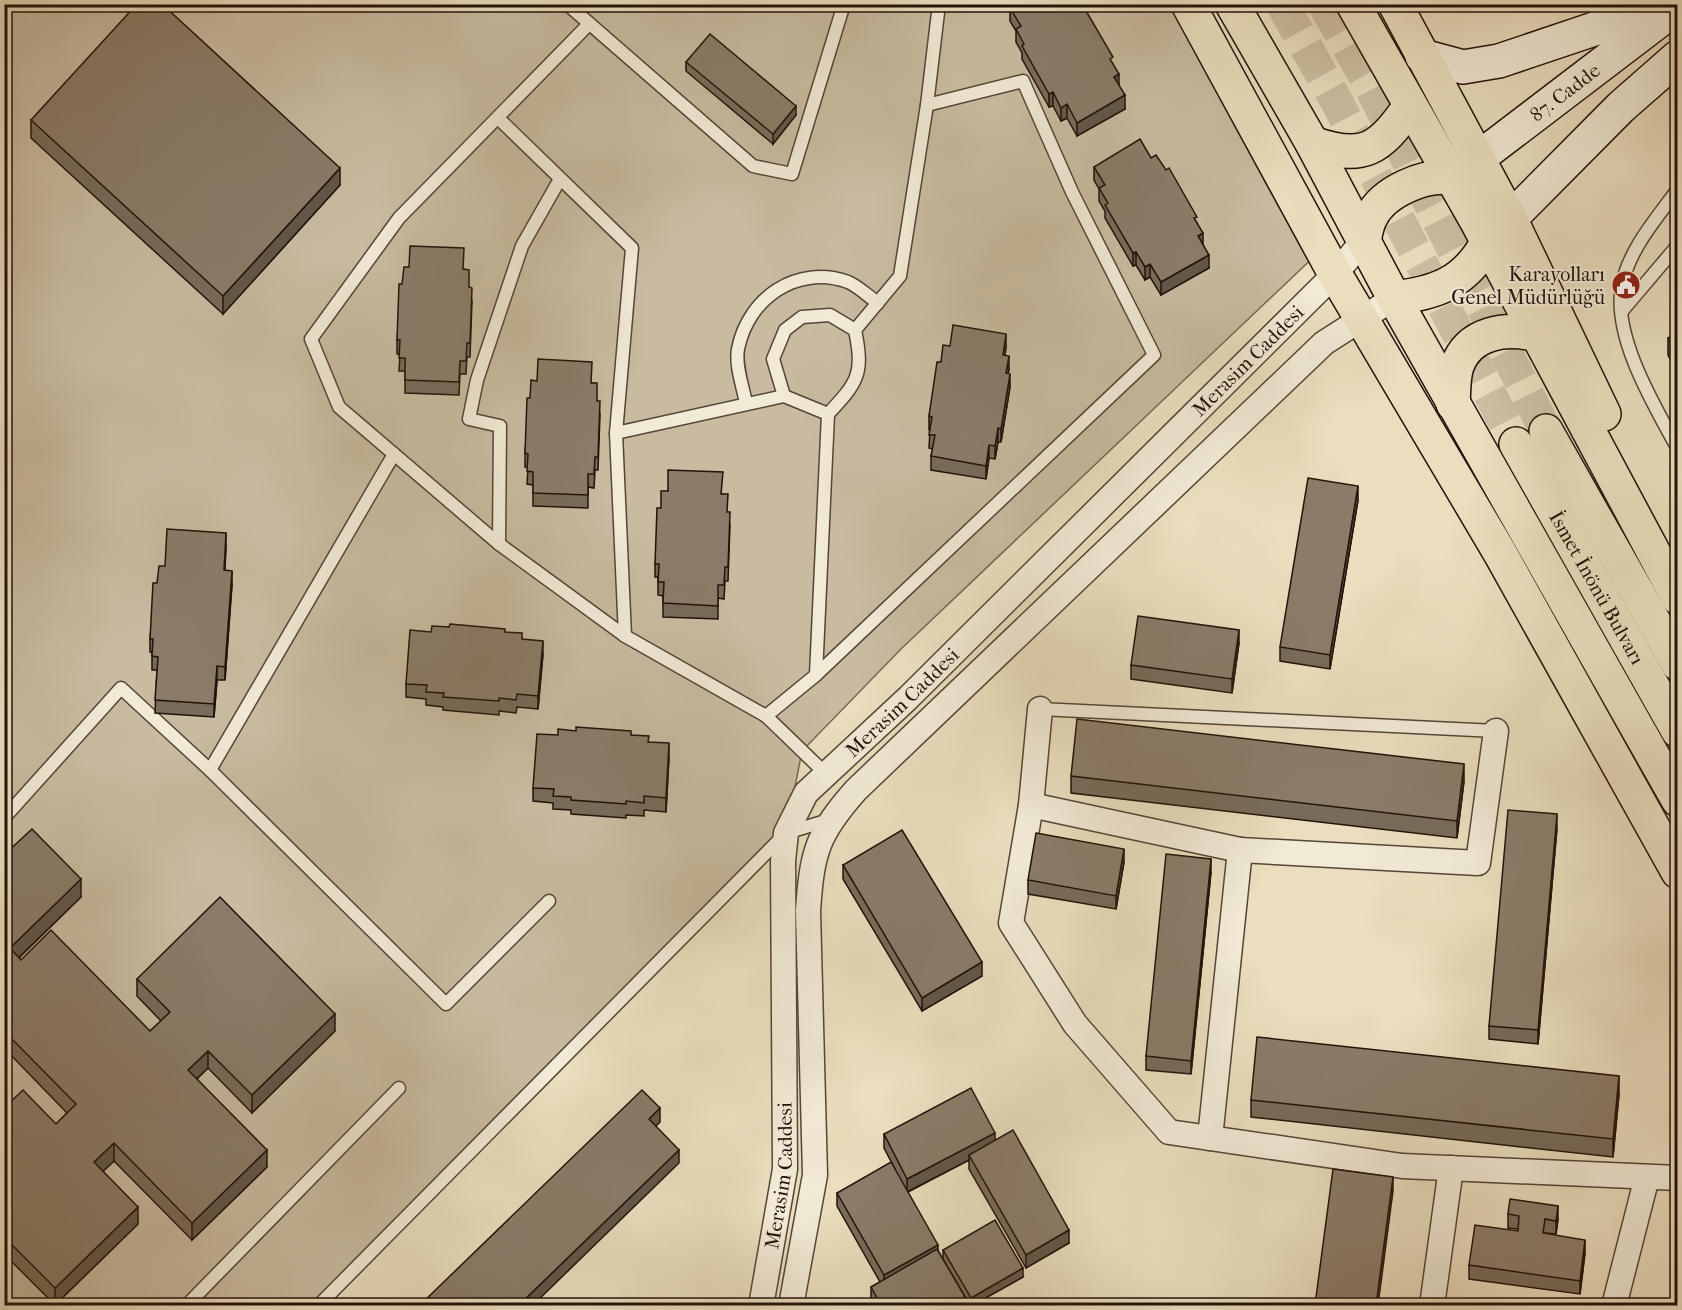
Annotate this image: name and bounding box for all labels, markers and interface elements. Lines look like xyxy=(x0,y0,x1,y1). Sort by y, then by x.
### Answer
street label: 87. Cadde xyxy=(1525,59,1605,127)
place label: Karayolları Genel Müdürlüğü xyxy=(1451,263,1606,309)
public building icon: Karayolları Genel Müdürlüğü xyxy=(1610,269,1642,301)
street label: Merasim Caddesi xyxy=(1187,301,1309,421)
street label: İsmet İnönü Bulvarı xyxy=(1544,507,1649,669)
street label: Merasim Caddesi xyxy=(841,643,964,762)
street label: Merasim Caddesi xyxy=(760,1102,797,1251)

